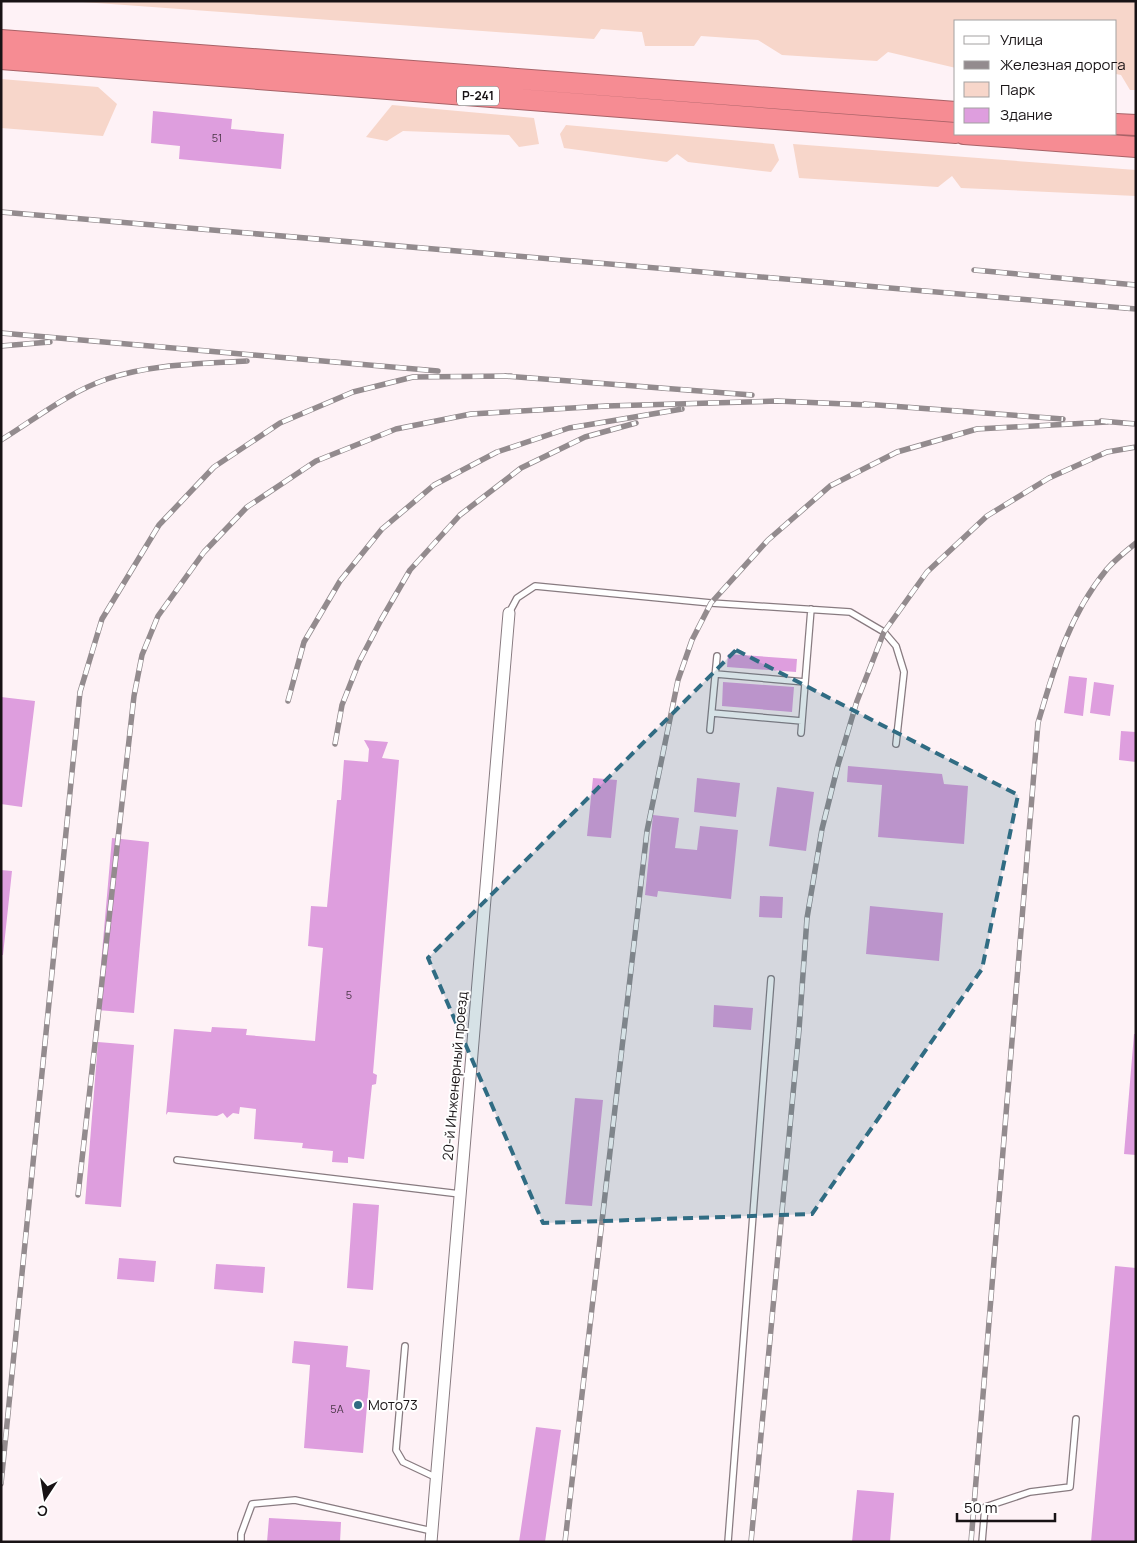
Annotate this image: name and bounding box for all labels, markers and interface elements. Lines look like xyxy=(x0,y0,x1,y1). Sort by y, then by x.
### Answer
legend xyxy=(954,20,1117,135)
text: Улица xyxy=(1000,29,1043,50)
text: Железная дорога xyxy=(1000,54,1125,75)
text: Парк xyxy=(1000,79,1036,100)
road number: Р-241 xyxy=(457,86,499,105)
text: Здание xyxy=(1000,104,1053,125)
house number: 51 xyxy=(212,130,222,145)
house number: 5 xyxy=(346,987,352,1002)
street label: 20-й Инженерный проезд xyxy=(438,991,471,1161)
place label: Мото73 xyxy=(368,1395,418,1414)
marker: Мото73 xyxy=(352,1399,364,1411)
house number: 5А xyxy=(330,1401,344,1416)
north arrow xyxy=(20,1473,70,1523)
scale bar xyxy=(957,1490,1054,1522)
text: 50 m xyxy=(964,1497,998,1518)
text: С xyxy=(35,1501,49,1522)

